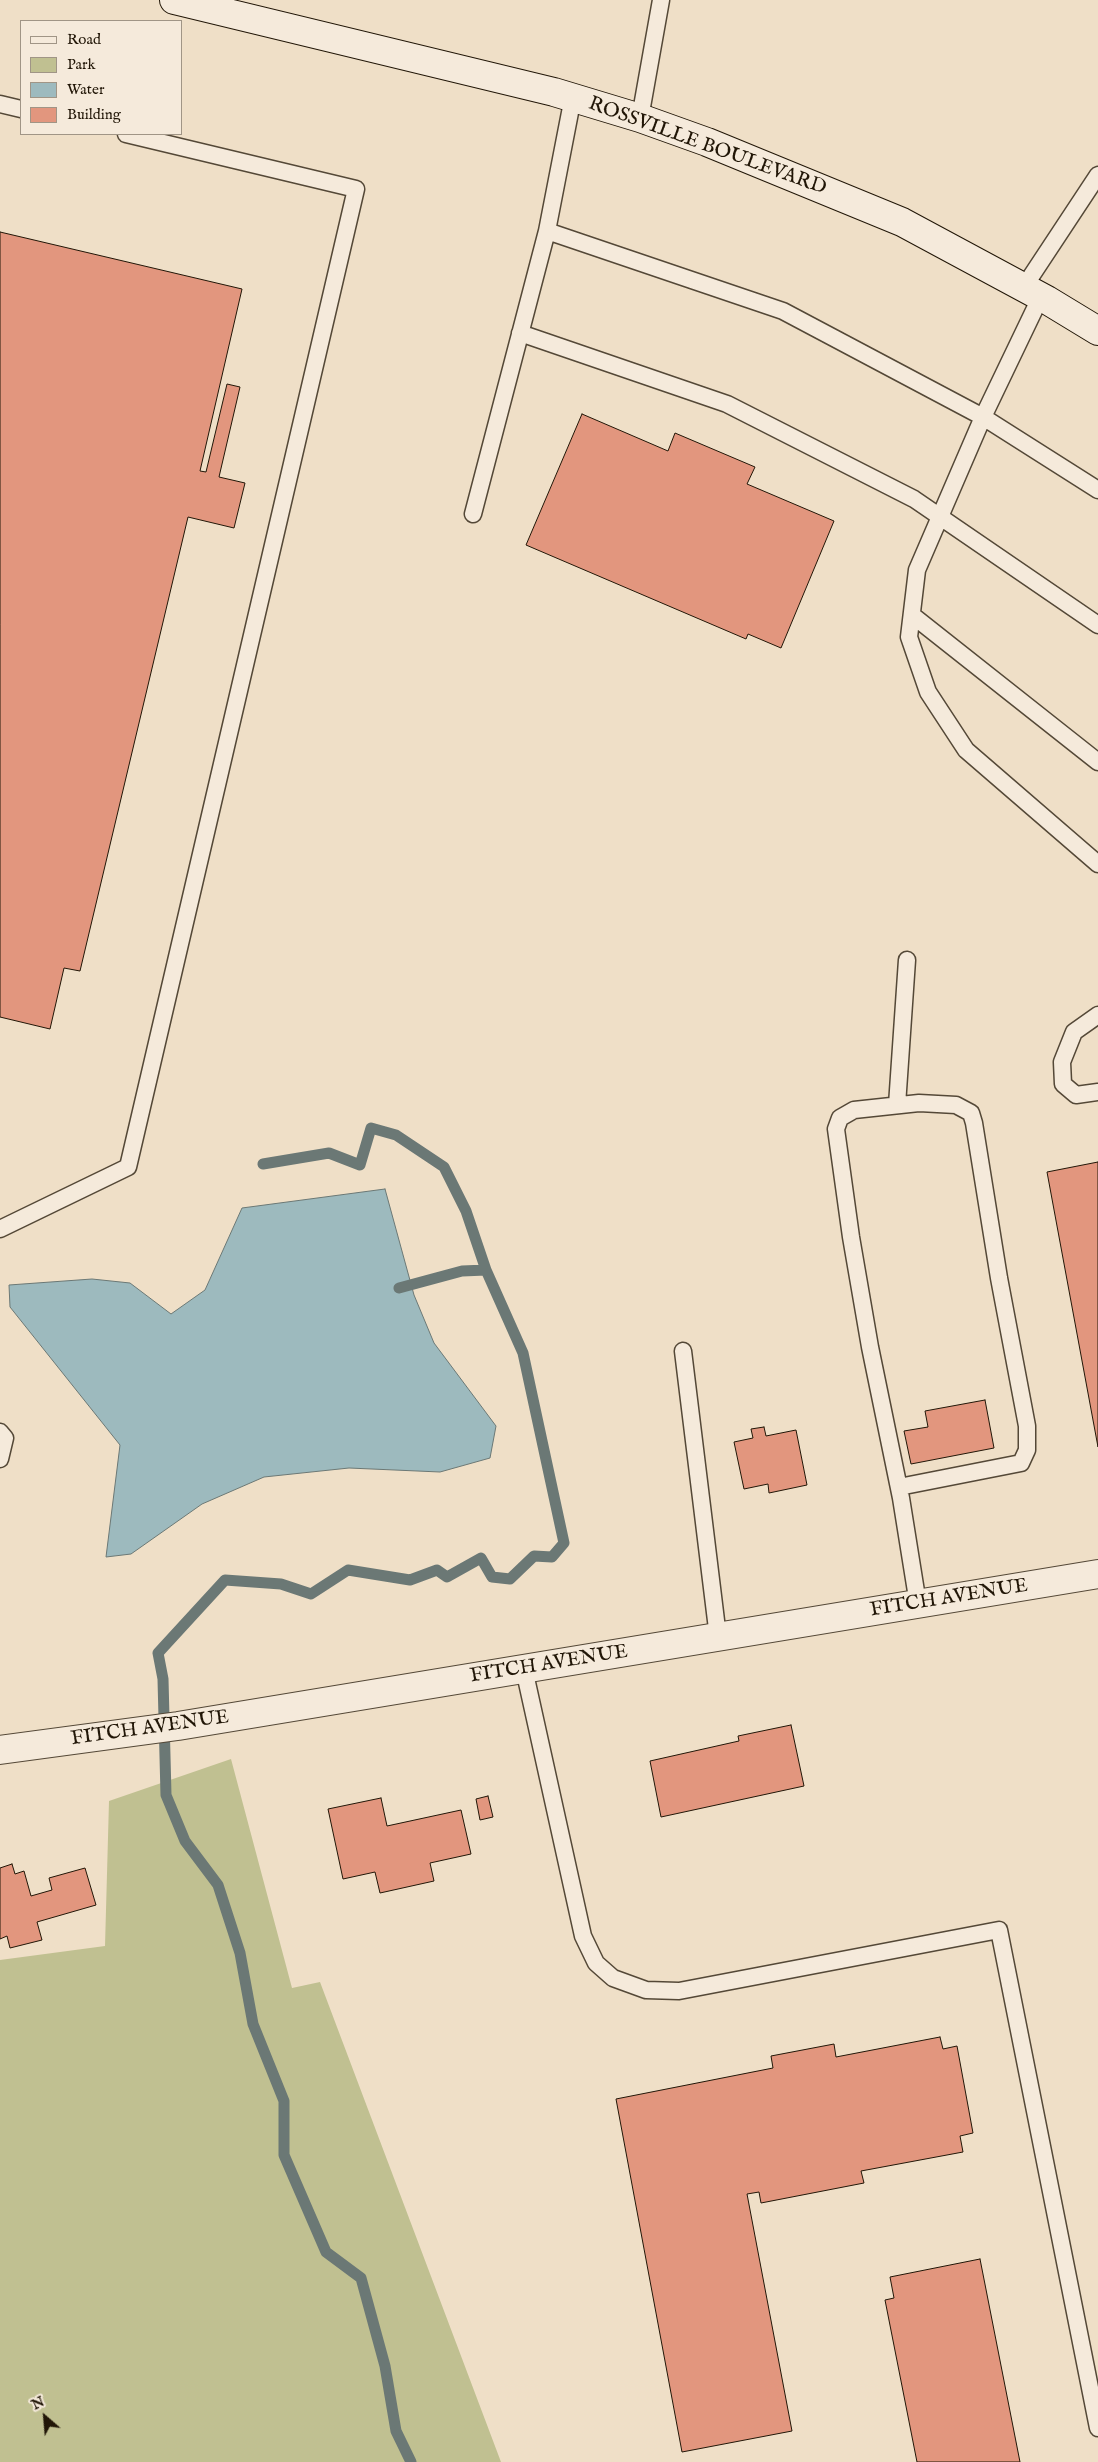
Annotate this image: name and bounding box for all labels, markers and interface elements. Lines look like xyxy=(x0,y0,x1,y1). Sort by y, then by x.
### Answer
legend xyxy=(20,20,182,135)
text: Road xyxy=(67,30,101,49)
text: Park xyxy=(67,55,96,74)
text: Water xyxy=(67,80,104,99)
street label: ROSSVILLE BOULEVARD xyxy=(585,93,829,201)
text: Building xyxy=(67,105,121,124)
street label: FITCH AVENUE xyxy=(868,1575,1030,1623)
street label: FITCH AVENUE xyxy=(468,1641,630,1689)
street label: FITCH AVENUE xyxy=(69,1706,231,1752)
north arrow xyxy=(20,2392,70,2442)
text: N xyxy=(29,2393,48,2414)

